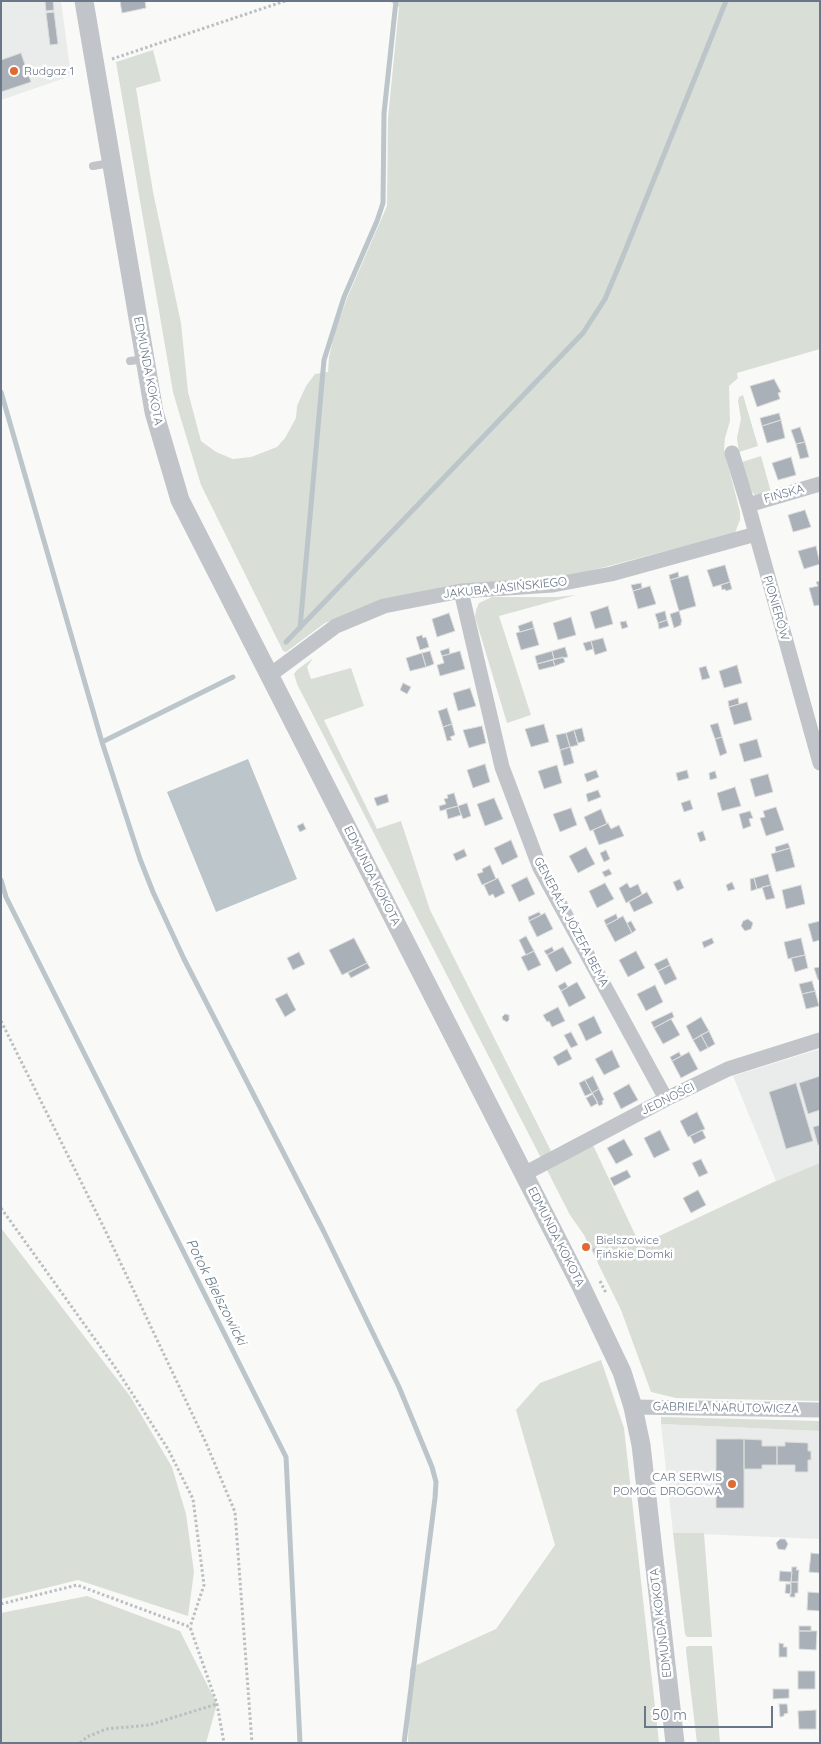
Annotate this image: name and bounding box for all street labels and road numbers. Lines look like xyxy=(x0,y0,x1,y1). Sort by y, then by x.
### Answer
street label: EDMUNDA KOKOTA xyxy=(130,315,166,427)
street label: FIŃSKA xyxy=(762,481,806,507)
street label: JAKUBA JASIŃSKIEGO xyxy=(442,574,568,602)
street label: PIONIERÓW xyxy=(760,574,792,642)
street label: EDMUNDA KOKOTA xyxy=(341,824,403,928)
street label: GENERAŁA JÓZEFA BEMA xyxy=(531,855,611,989)
street label: JEDNOŚCI xyxy=(639,1080,697,1118)
street label: EDMUNDA KOKOTA xyxy=(525,1185,587,1289)
street label: GABRIELA NARUTOWICZA xyxy=(653,1400,799,1416)
street label: EDMUNDA KOKOTA xyxy=(647,1567,675,1679)

